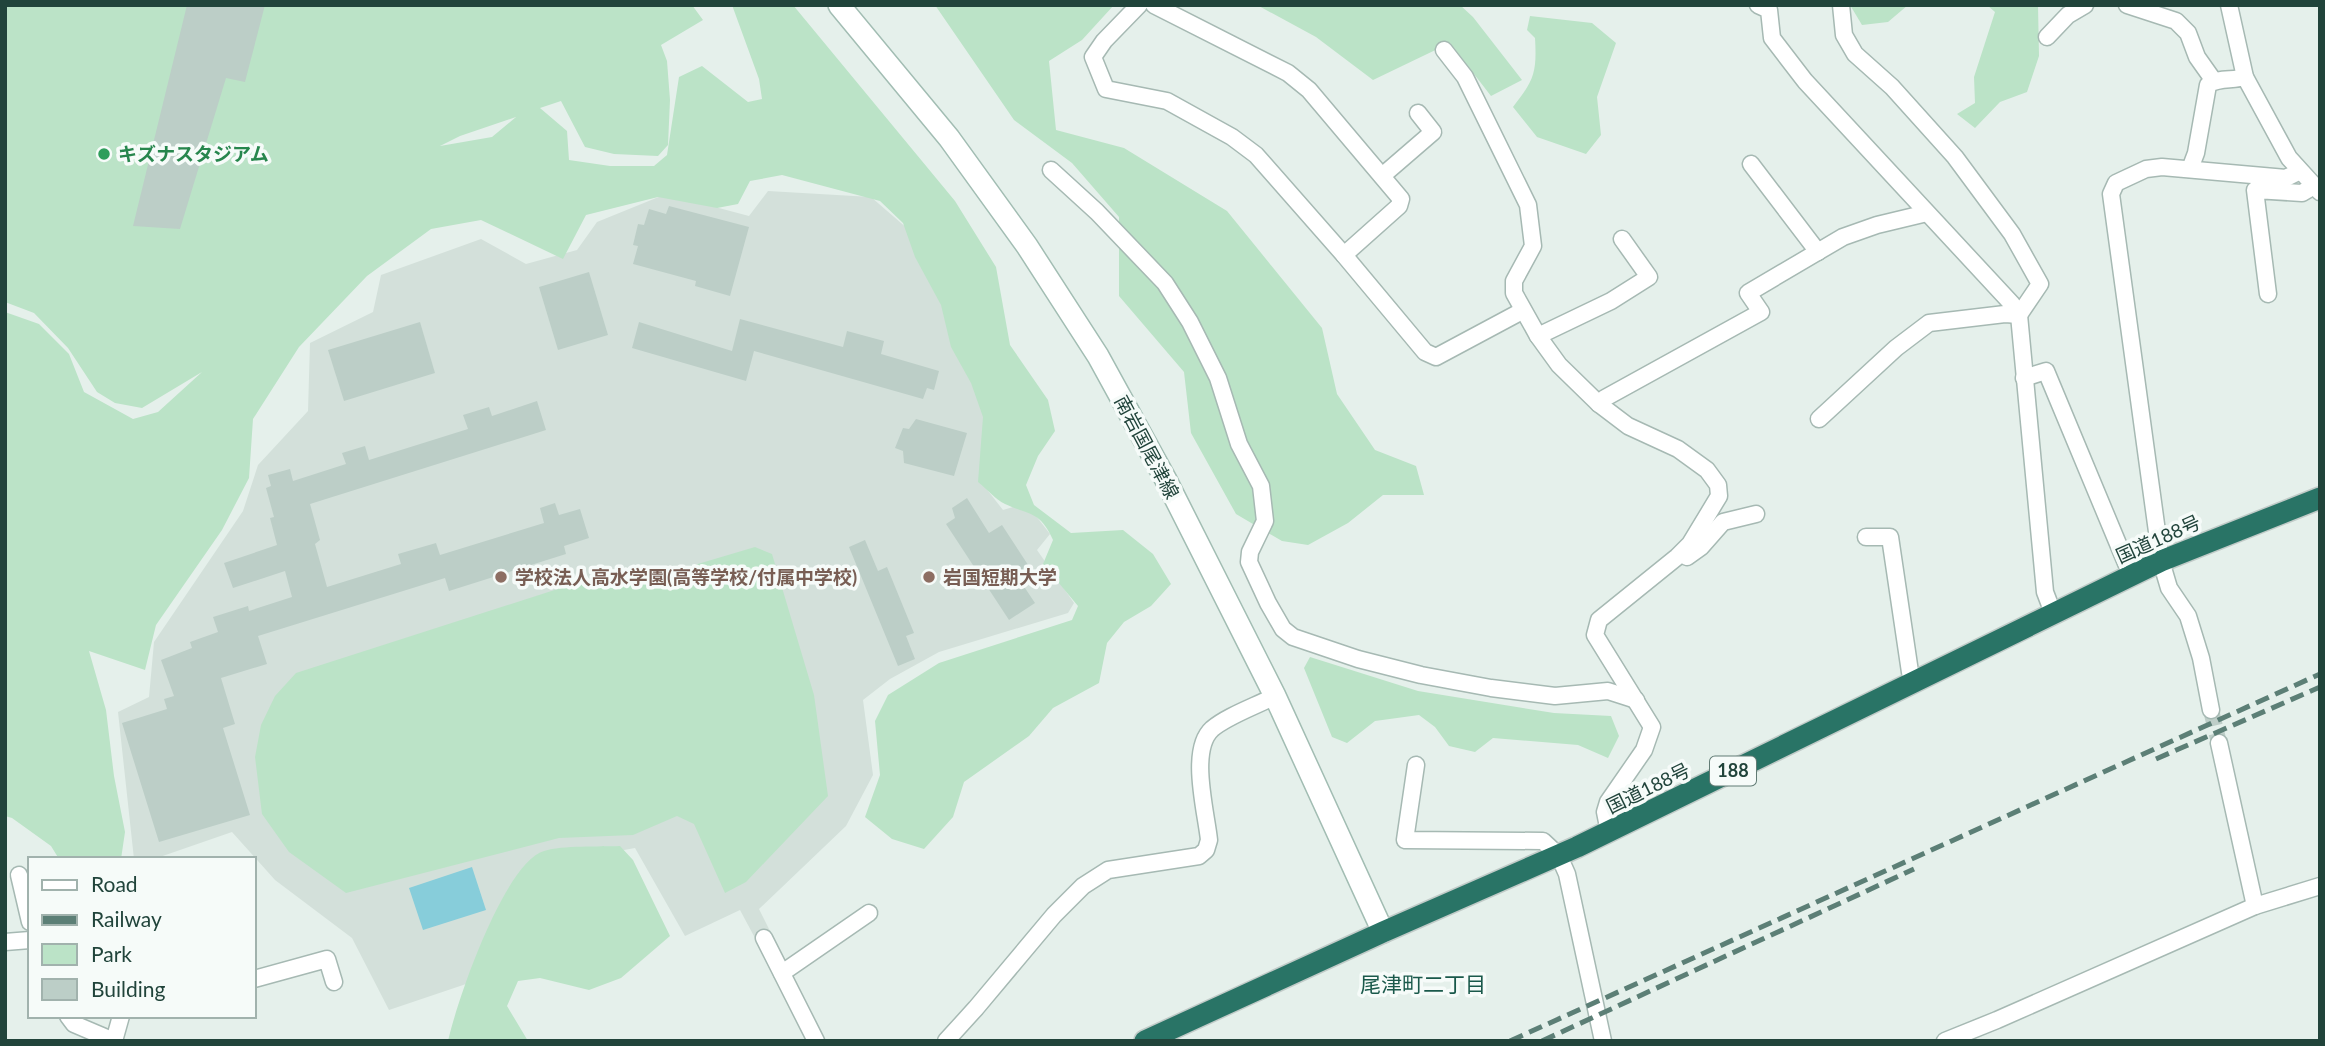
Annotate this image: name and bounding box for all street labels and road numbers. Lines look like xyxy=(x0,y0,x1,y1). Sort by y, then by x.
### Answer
street label: 南岩国尾津線 xyxy=(1111,391,1184,502)
street label: 国道188号 xyxy=(2112,510,2204,567)
road number: 188 xyxy=(1710,756,1756,786)
street label: 国道188号 xyxy=(1602,757,1693,818)

